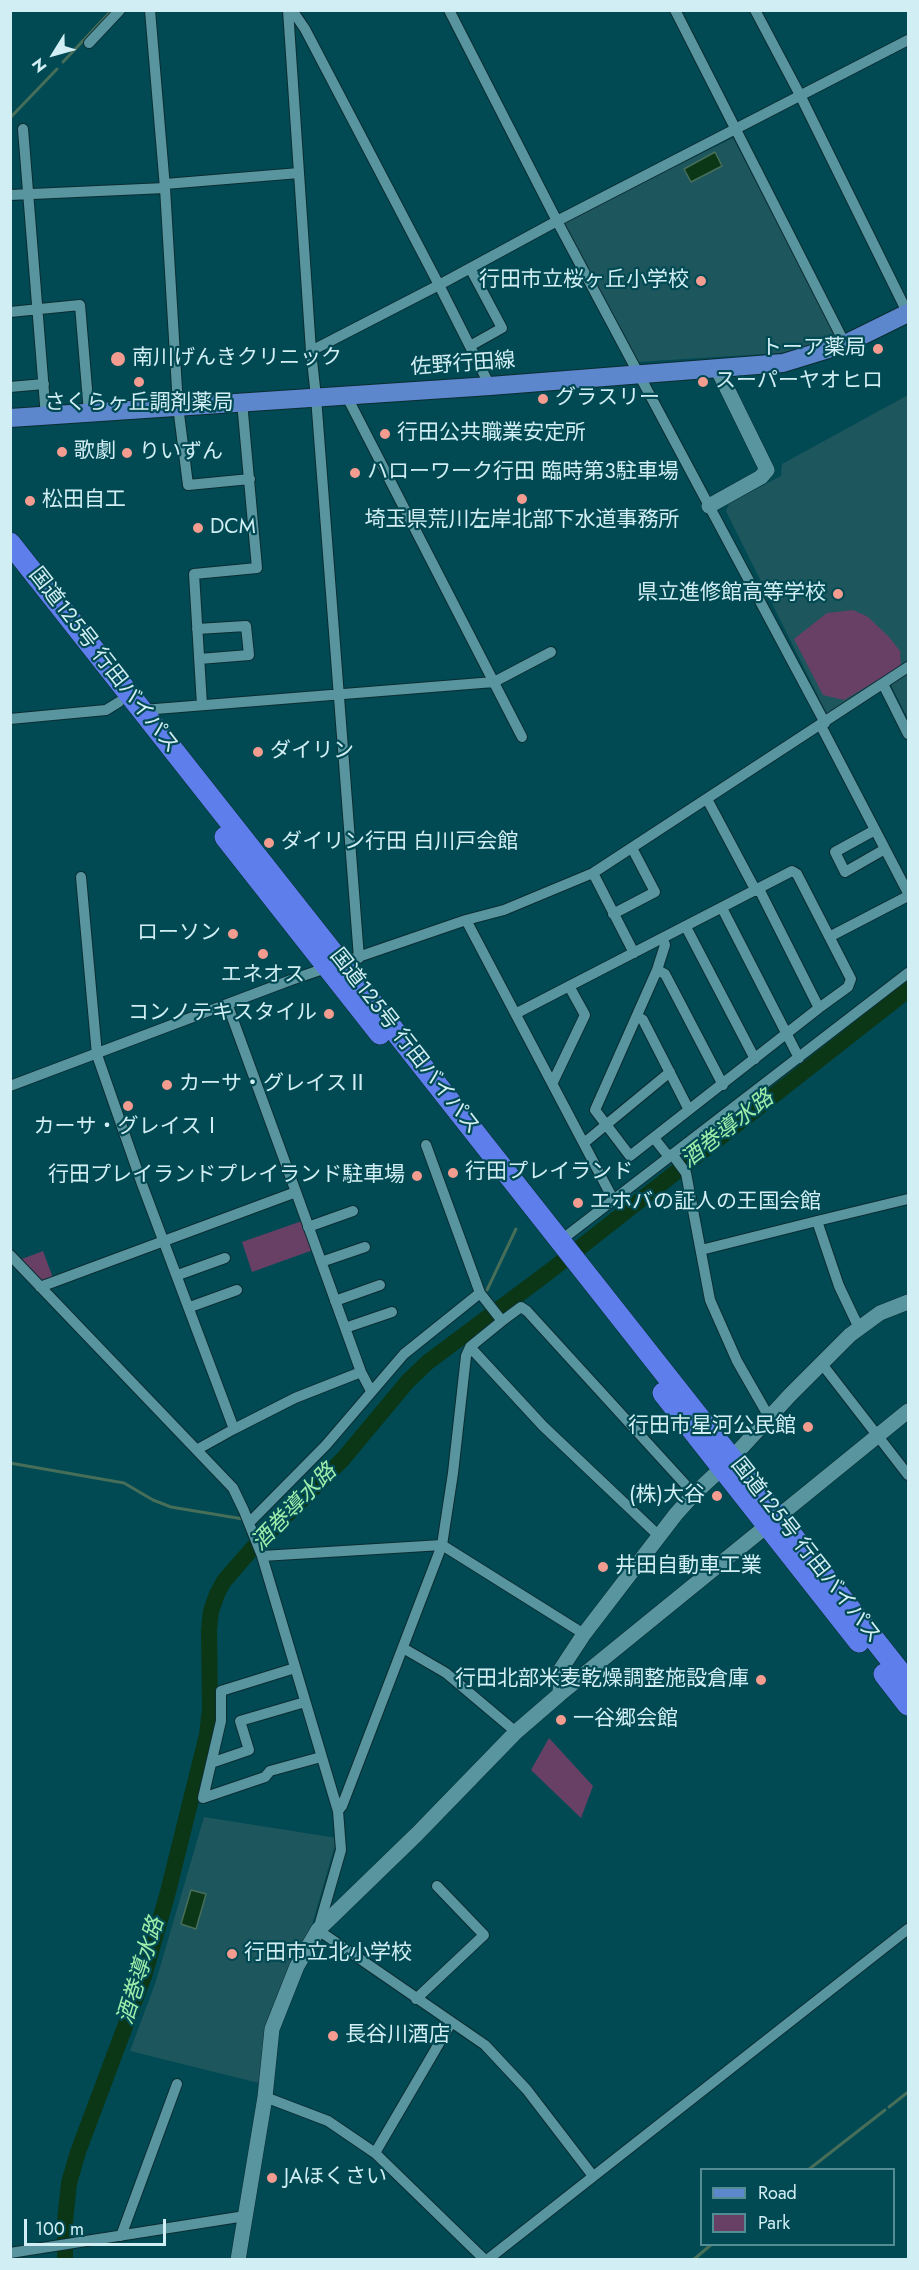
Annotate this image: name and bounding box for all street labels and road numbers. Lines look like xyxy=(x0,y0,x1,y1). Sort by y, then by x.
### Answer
street label: 佐野行田線 xyxy=(410,349,516,381)
street label: 国道125号 行田バイパス xyxy=(23,563,183,759)
street label: 国道125号 行田バイパス xyxy=(324,944,484,1140)
street label: 国道125号 行田バイパス xyxy=(725,1453,885,1649)

